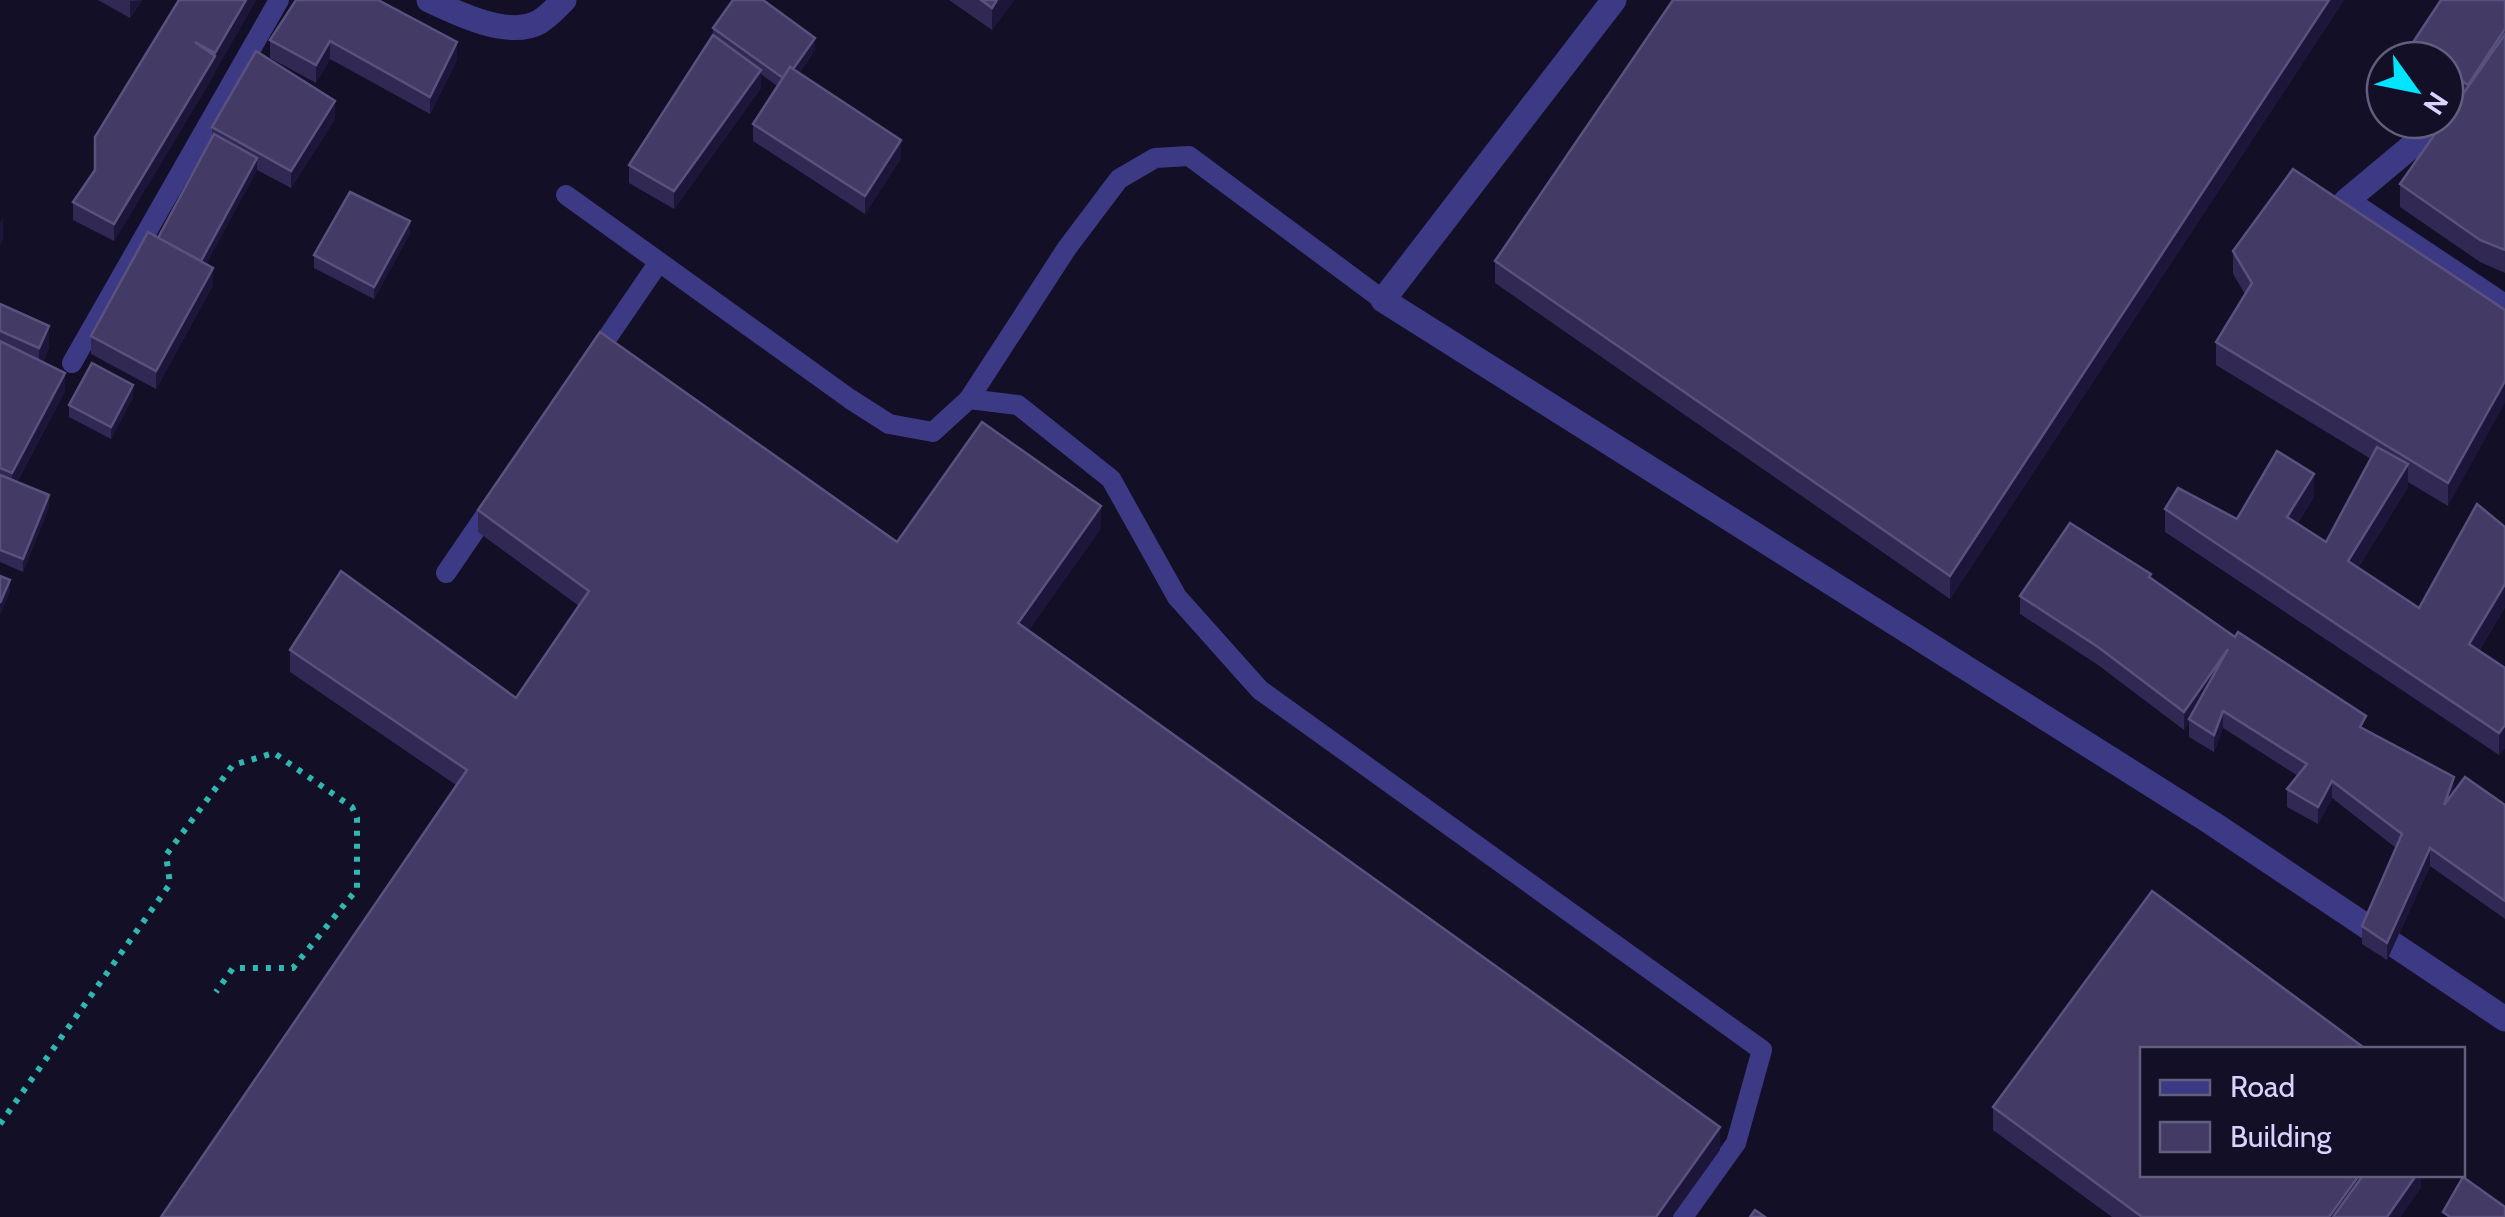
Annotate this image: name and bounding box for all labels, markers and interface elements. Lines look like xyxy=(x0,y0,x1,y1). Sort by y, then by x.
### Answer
north arrow xyxy=(2365,40,2465,140)
text: N xyxy=(2416,86,2456,121)
legend xyxy=(2140,1047,2465,1177)
text: Road xyxy=(2230,1068,2295,1105)
text: Building xyxy=(2230,1118,2333,1155)

